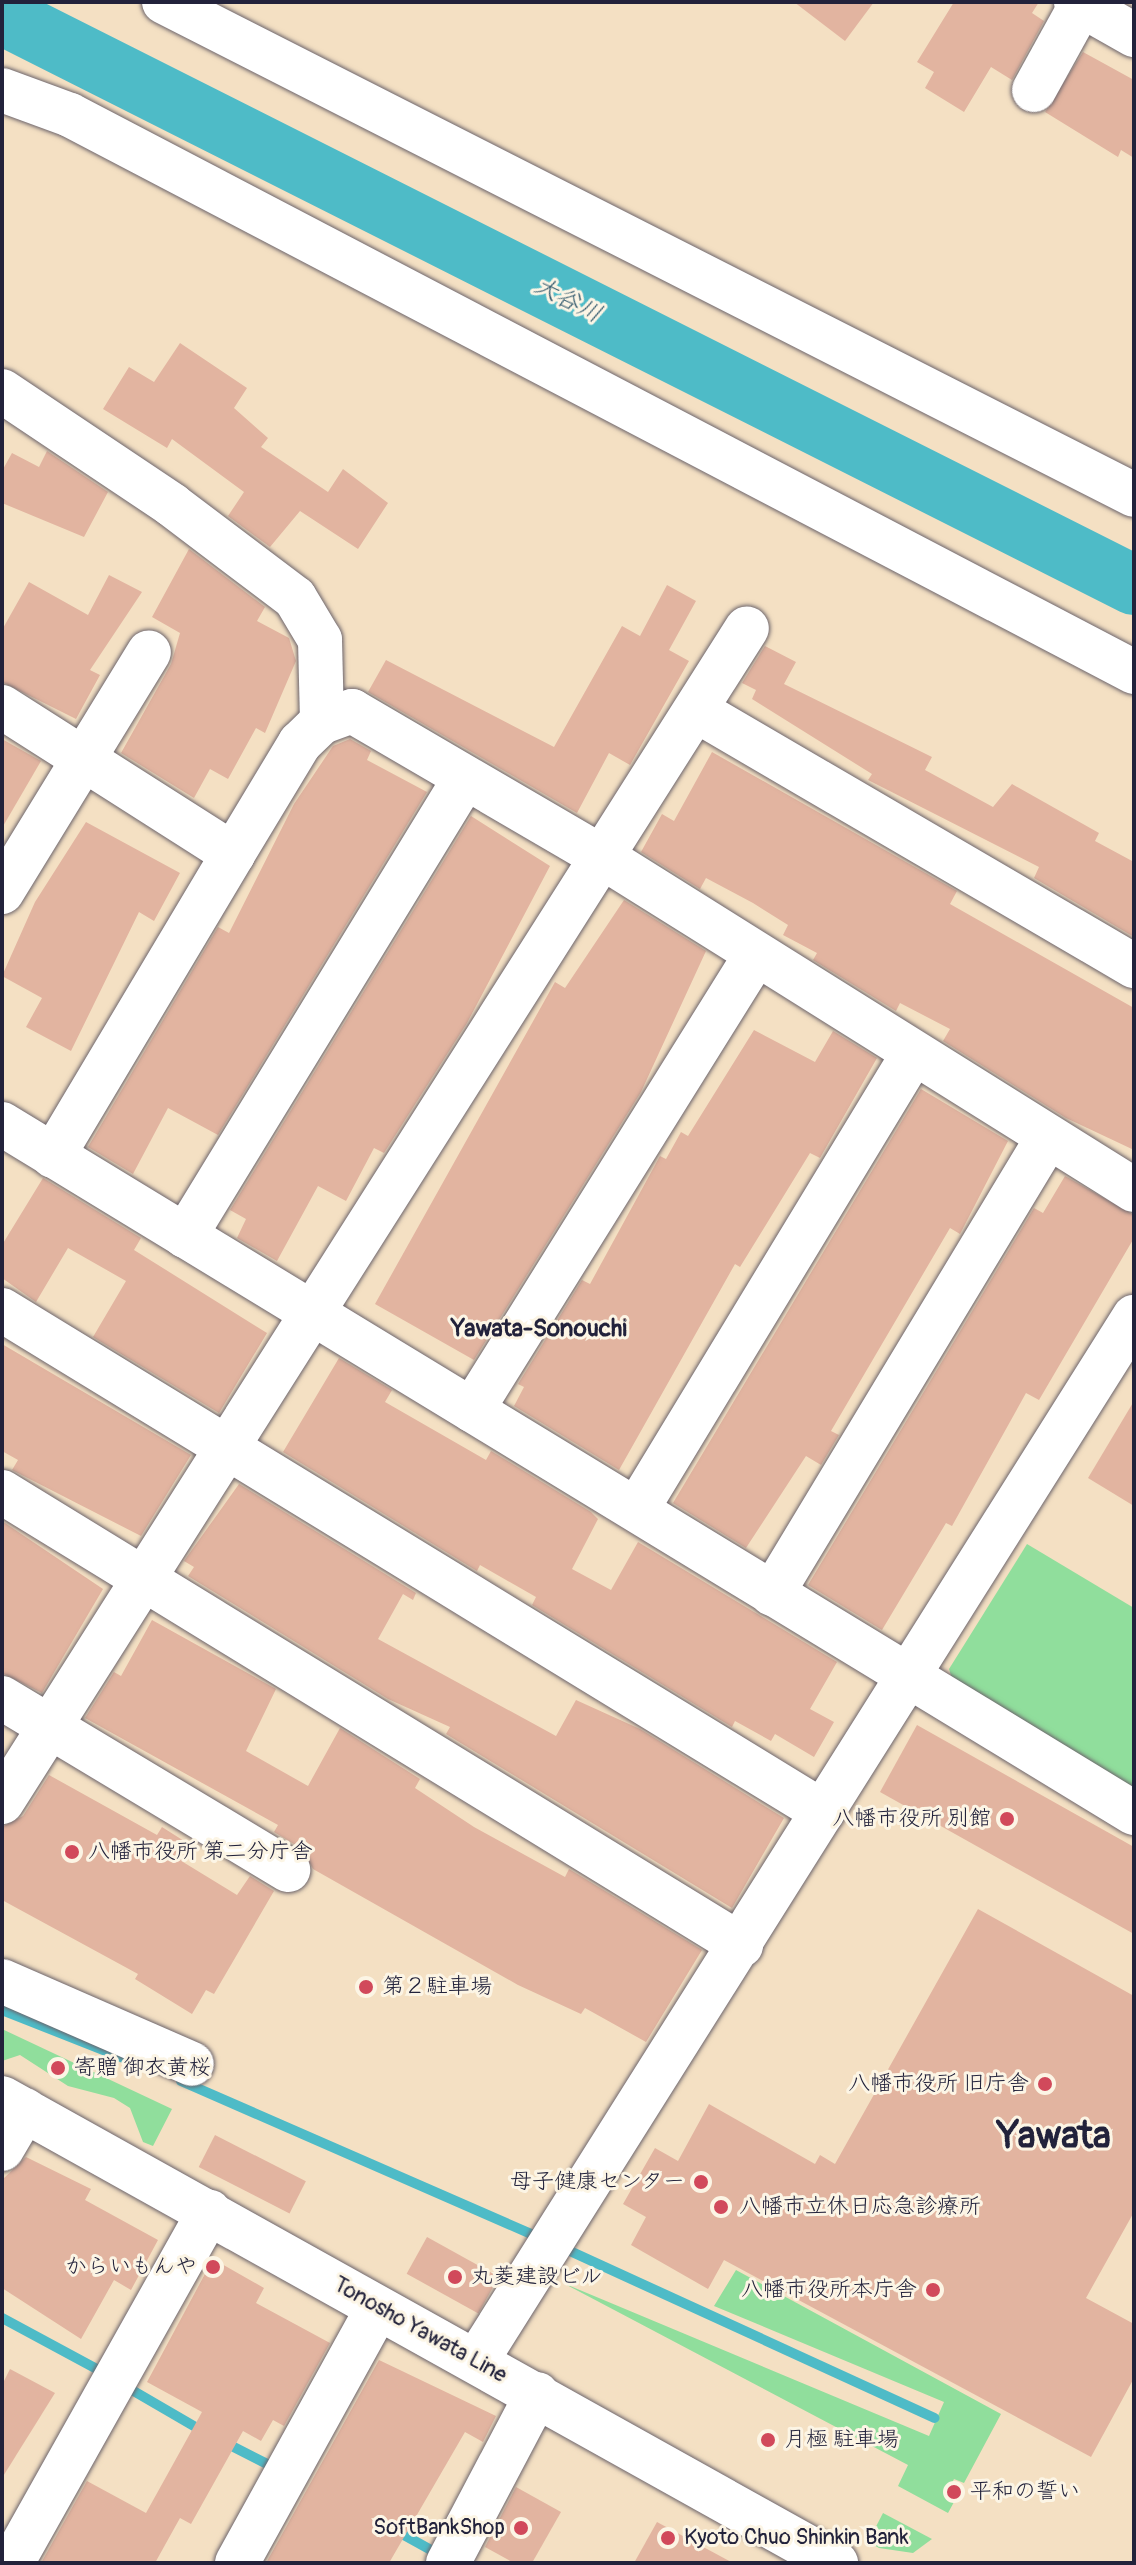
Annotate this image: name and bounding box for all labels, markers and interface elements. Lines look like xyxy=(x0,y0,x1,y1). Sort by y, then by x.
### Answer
water label: 大谷川 xyxy=(529,271,607,329)
district label: Yawata-Sonouchi xyxy=(451,1315,627,1343)
place label: 八幡市役所 別館 xyxy=(832,1806,991,1832)
marker: 八幡市役所 別館 xyxy=(998,1810,1016,1828)
place label: 八幡市役所 第二分庁舎 xyxy=(88,1839,313,1865)
marker: 八幡市役所 第二分庁舎 xyxy=(63,1843,81,1861)
place label: 第２駐車場 xyxy=(382,1974,492,2000)
marker: 第２駐車場 xyxy=(357,1978,375,1996)
place label: 寄贈 御衣黄桜 xyxy=(74,2055,211,2081)
marker: 寄贈 御衣黄桜 xyxy=(49,2059,67,2077)
place label: 八幡市役所 旧庁舎 xyxy=(848,2071,1029,2097)
marker: 八幡市役所 旧庁舎 xyxy=(1036,2075,1054,2093)
district label: Yawata xyxy=(997,2114,1111,2160)
place label: 母子健康センター xyxy=(509,2169,685,2195)
marker: 母子健康センター xyxy=(692,2173,710,2191)
place label: 八幡市立休日応急診療所 xyxy=(739,2194,981,2220)
marker: 八幡市立休日応急診療所 xyxy=(710,2196,732,2218)
place label: からいもんや xyxy=(65,2254,197,2280)
marker: からいもんや xyxy=(204,2258,222,2276)
place label: 丸菱建設ビル xyxy=(471,2264,603,2290)
marker: 丸菱建設ビル xyxy=(446,2268,464,2286)
street label: Tonosho Yawata Line xyxy=(329,2271,511,2389)
place label: 八幡市役所本庁舎 xyxy=(741,2277,917,2303)
marker: 八幡市役所本庁舎 xyxy=(924,2281,942,2299)
place label: 月極 駐車場 xyxy=(784,2427,899,2453)
marker: 月極 駐車場 xyxy=(759,2431,777,2449)
place label: 平和の誓い xyxy=(970,2479,1080,2505)
marker: 平和の誓い xyxy=(945,2483,963,2501)
place label: SoftBankShop xyxy=(373,2515,505,2541)
marker: SoftBankShop xyxy=(512,2519,530,2537)
place label: Kyoto Chuo Shinkin Bank xyxy=(684,2525,909,2551)
marker: Kyoto Chuo Shinkin Bank xyxy=(659,2529,677,2547)

